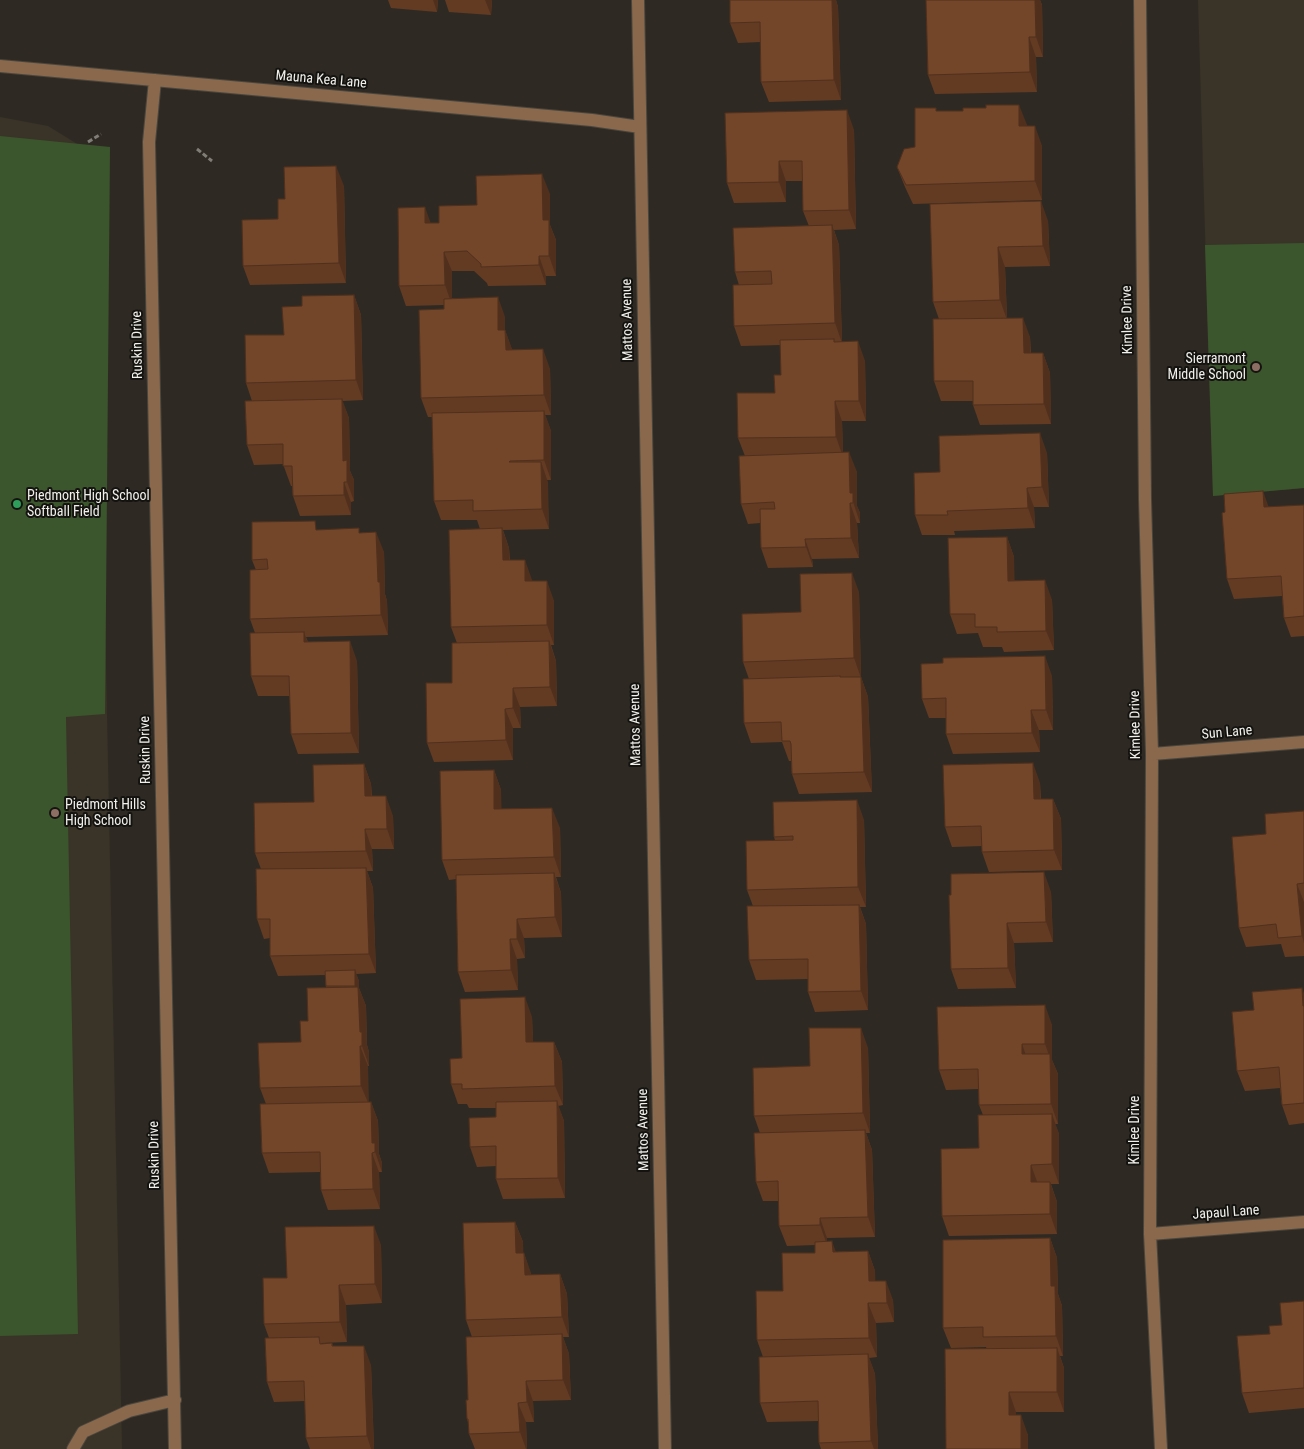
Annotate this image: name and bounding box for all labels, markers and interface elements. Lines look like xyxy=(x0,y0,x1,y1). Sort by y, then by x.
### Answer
street label: Mauna Kea Lane xyxy=(275,68,367,92)
street label: Mattos Avenue xyxy=(619,279,637,361)
street label: Kimlee Drive xyxy=(1119,285,1137,355)
street label: Ruskin Drive xyxy=(129,311,147,379)
place label: Sierramont Middle School xyxy=(1168,351,1246,384)
marker: Sierramont Middle School xyxy=(1250,361,1262,373)
place label: Piedmont High School Softball Field xyxy=(27,488,150,520)
marker: Piedmont High School Softball Field xyxy=(11,498,23,510)
street label: Mattos Avenue xyxy=(627,684,645,766)
street label: Kimlee Drive xyxy=(1127,690,1145,760)
street label: Ruskin Drive xyxy=(137,716,155,784)
street label: Sun Lane xyxy=(1201,722,1253,744)
place label: Piedmont Hills High School xyxy=(65,797,146,830)
marker: Piedmont Hills High School xyxy=(49,807,61,819)
street label: Mattos Avenue xyxy=(635,1089,653,1171)
street label: Kimlee Drive xyxy=(1127,1096,1143,1164)
street label: Ruskin Drive xyxy=(146,1121,164,1189)
street label: Japaul Lane xyxy=(1192,1202,1260,1224)

